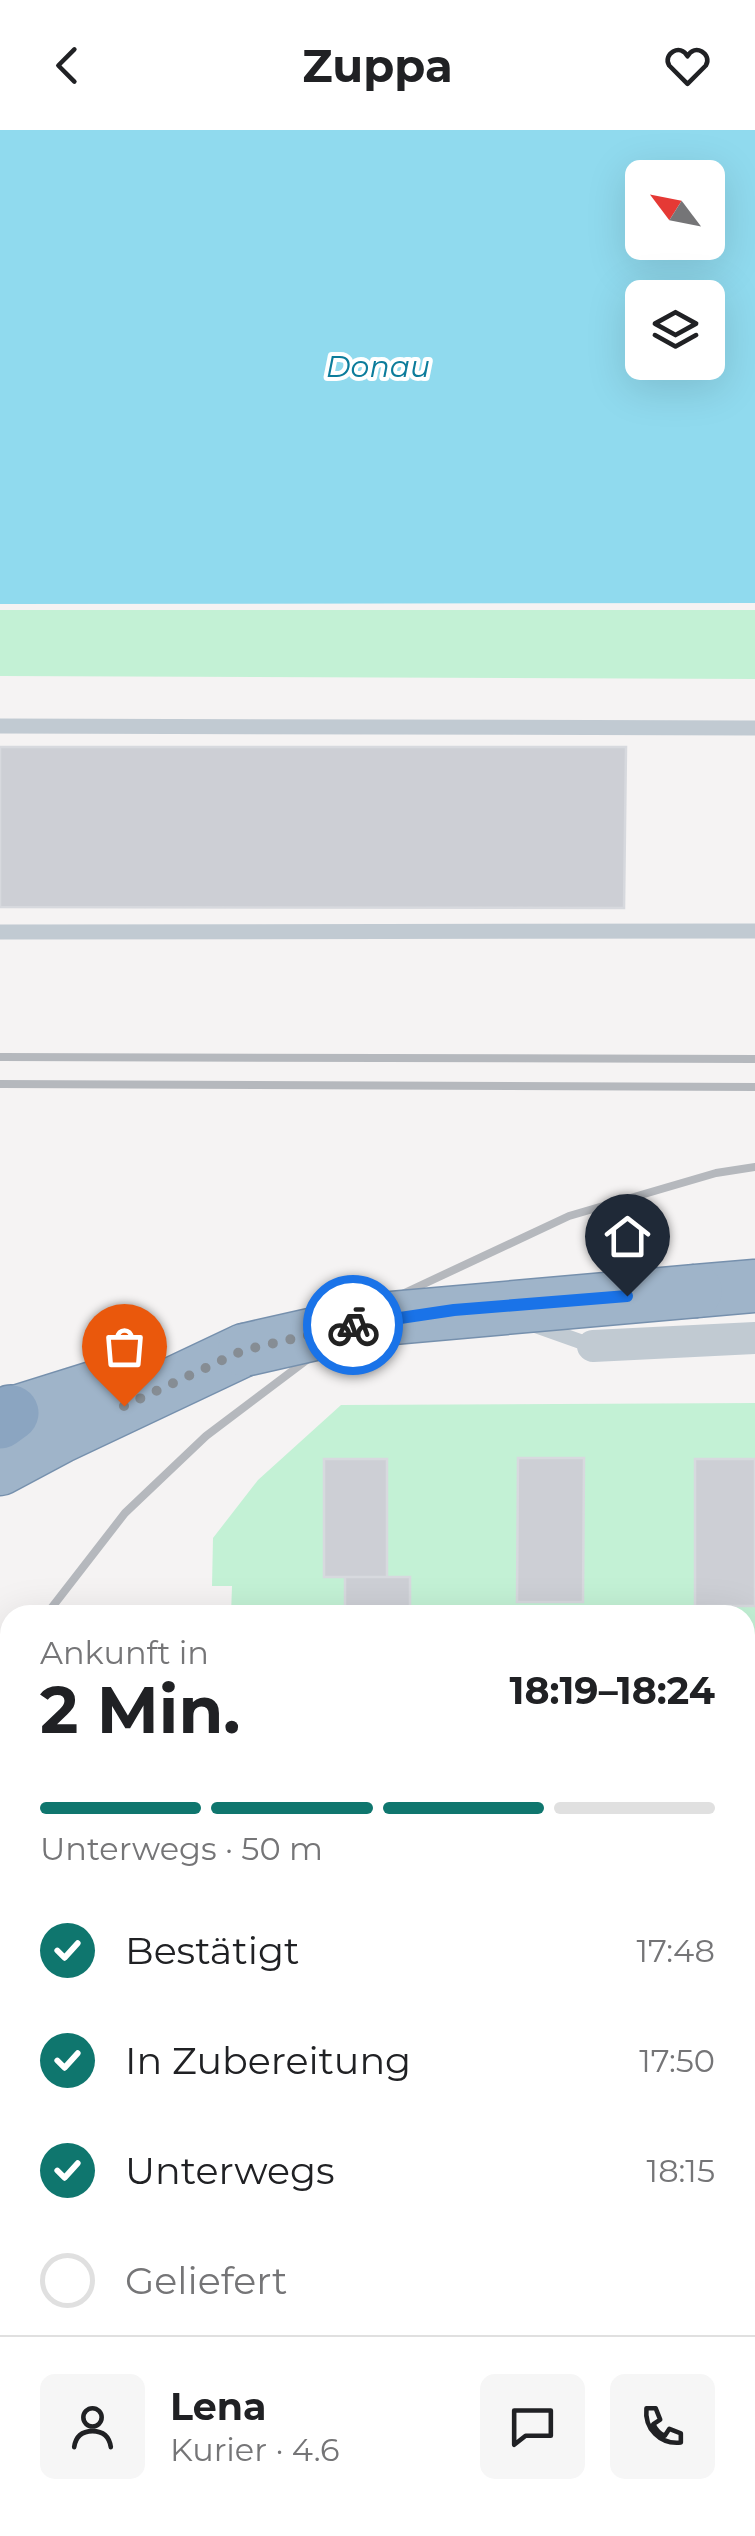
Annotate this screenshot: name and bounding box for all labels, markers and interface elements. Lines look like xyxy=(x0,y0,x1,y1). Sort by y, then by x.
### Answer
icon: back xyxy=(40,38,95,93)
text: Zuppa xyxy=(302,38,453,93)
icon: heart xyxy=(660,38,715,93)
north arrow xyxy=(625,160,725,260)
map controls xyxy=(625,160,725,380)
button: layers xyxy=(625,280,725,380)
water label: Donau xyxy=(326,348,430,385)
pin xyxy=(585,1194,670,1297)
icon: home xyxy=(600,1209,655,1264)
courier xyxy=(303,1275,403,1375)
icon: bike xyxy=(326,1298,381,1353)
pin xyxy=(82,1304,167,1407)
icon: bag xyxy=(97,1319,152,1374)
text: Ankunft in xyxy=(40,1633,209,1672)
text: 18:19–18:24 xyxy=(509,1667,715,1714)
text: 2 Min. xyxy=(40,1670,240,1749)
text: Unterwegs · 50 m xyxy=(40,1829,323,1868)
icon: check xyxy=(40,1923,95,1978)
text: Bestätigt xyxy=(125,1927,299,1974)
text: 17:48 xyxy=(637,1931,715,1970)
icon: check xyxy=(40,2033,95,2088)
text: In Zubereitung xyxy=(125,2037,411,2084)
text: 17:50 xyxy=(639,2041,715,2080)
icon: check xyxy=(40,2143,95,2198)
text: Unterwegs xyxy=(125,2147,335,2194)
text: 18:15 xyxy=(647,2151,715,2190)
text: Geliefert xyxy=(125,2257,287,2304)
button: person xyxy=(40,2374,145,2479)
button: chat xyxy=(480,2374,585,2479)
button: phone xyxy=(610,2374,715,2479)
text: Lena xyxy=(170,2383,267,2430)
text: Kurier · 4.6 xyxy=(170,2430,340,2469)

